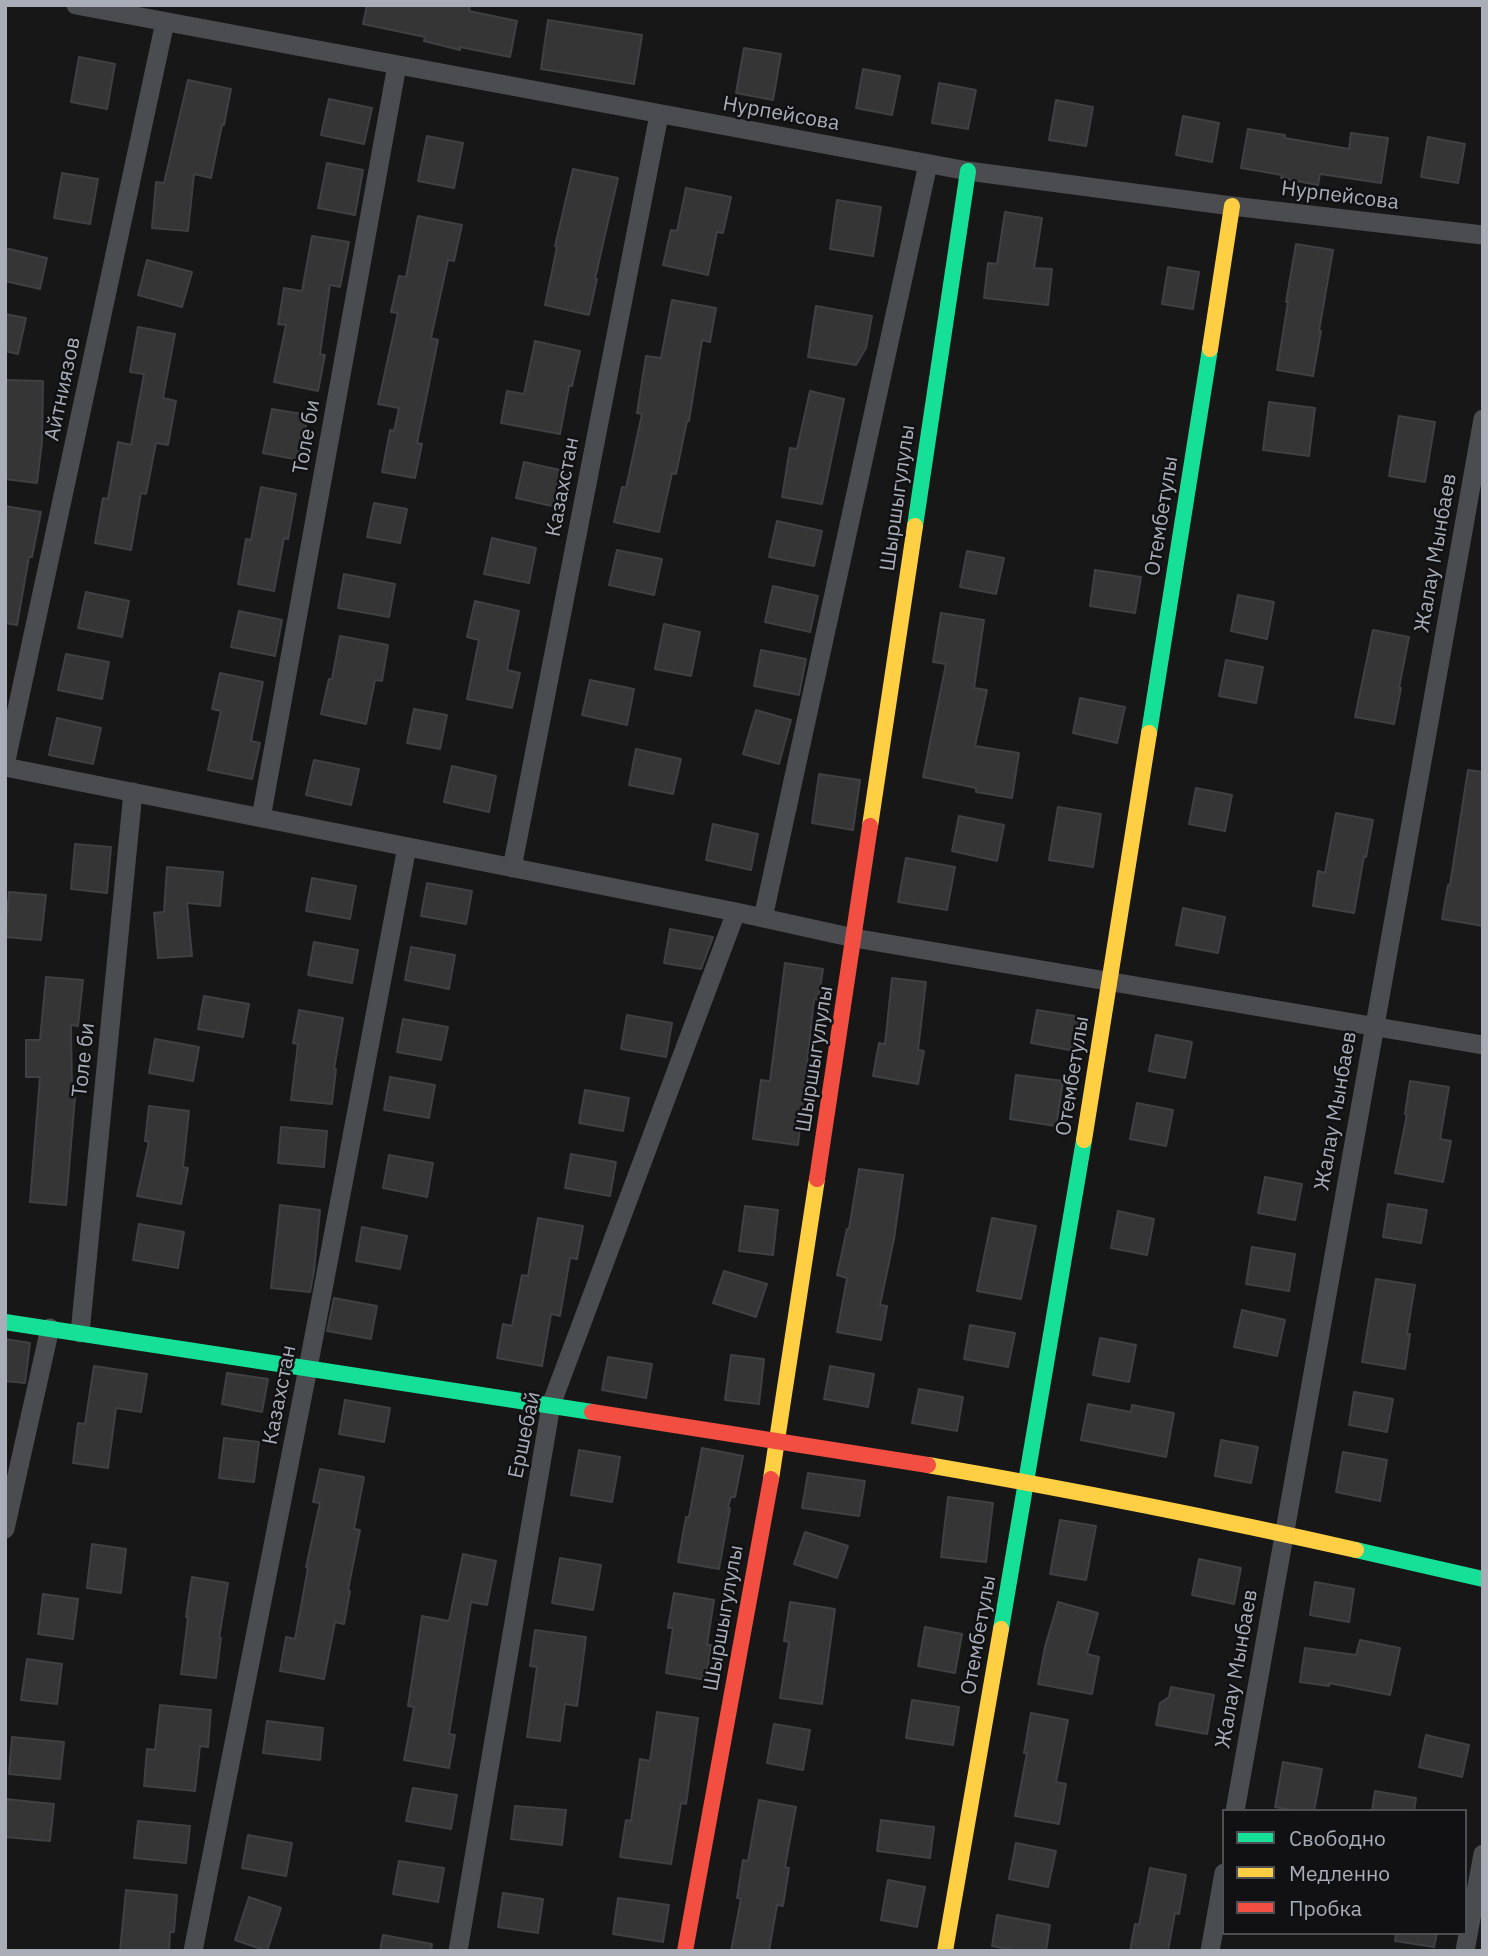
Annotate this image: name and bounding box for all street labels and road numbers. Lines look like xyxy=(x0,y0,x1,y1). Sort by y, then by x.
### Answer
street label: Нурпейсова xyxy=(720,91,842,137)
street label: Нурпейсова xyxy=(1280,176,1400,216)
street label: Айтниязов xyxy=(40,335,86,443)
street label: Толе би xyxy=(288,398,326,476)
street label: Шыршыгулулы xyxy=(875,423,921,573)
street label: Казахстан xyxy=(541,435,585,539)
street label: Отембетулы xyxy=(1140,454,1184,578)
street label: Жалау Мынбаев xyxy=(1410,471,1462,635)
street label: Шыршыгулулы xyxy=(791,984,839,1134)
street label: Отембетулы xyxy=(1051,1014,1095,1138)
street label: Толе би xyxy=(68,1021,100,1099)
street label: Жалау Мынбаев xyxy=(1310,1029,1362,1193)
street label: Казахстан xyxy=(258,1343,302,1447)
street label: Ершебай xyxy=(504,1389,546,1481)
street label: Шыршыгулулы xyxy=(699,1543,749,1693)
street label: Отембетулы xyxy=(956,1573,1002,1697)
street label: Жалау Мынбаев xyxy=(1211,1587,1263,1751)

